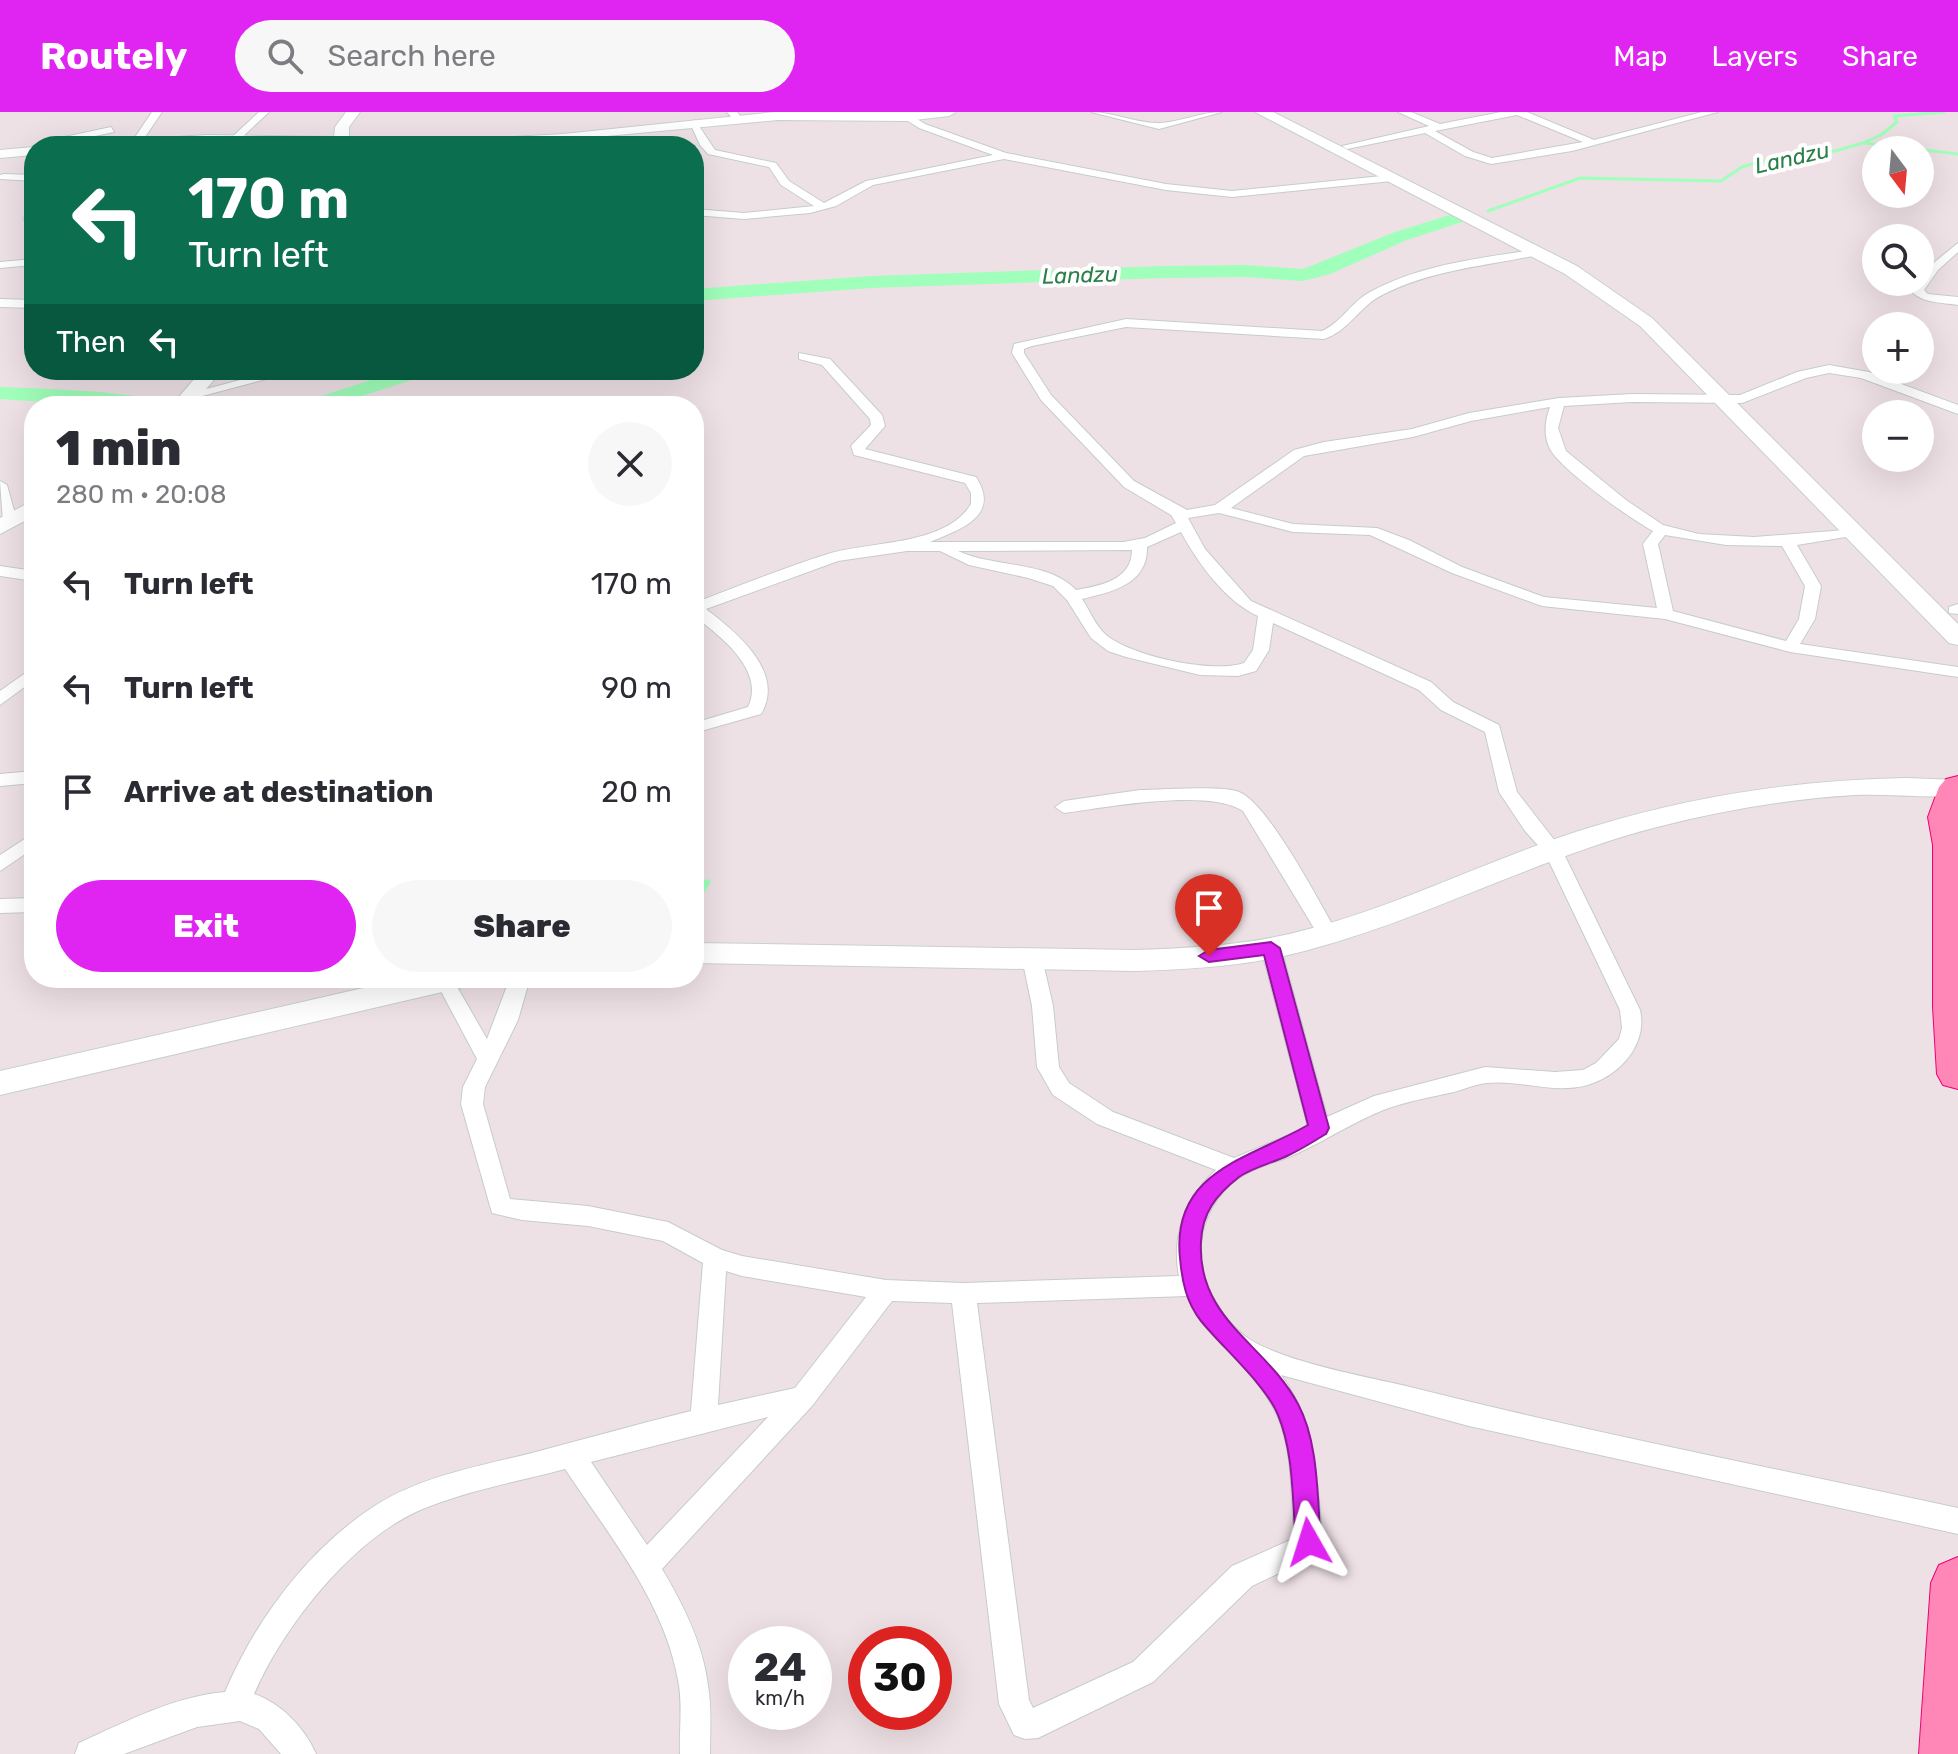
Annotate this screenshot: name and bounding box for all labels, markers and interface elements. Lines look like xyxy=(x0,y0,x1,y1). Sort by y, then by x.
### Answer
search box xyxy=(235,20,795,92)
text: Routely xyxy=(40,33,187,79)
icon: search xyxy=(263,34,307,78)
text: Search here xyxy=(327,38,496,74)
text: Map xyxy=(1613,40,1668,73)
text: Layers xyxy=(1712,40,1798,73)
text: Share xyxy=(1842,40,1918,73)
water label: Landzu xyxy=(1752,136,1832,180)
north arrow xyxy=(1862,136,1934,208)
map controls xyxy=(1862,136,1934,472)
text: 170 m xyxy=(188,166,349,232)
icon: left xyxy=(56,168,160,272)
button: search xyxy=(1862,224,1934,296)
text: Turn left xyxy=(188,233,329,276)
water label: Landzu xyxy=(1042,260,1118,290)
button: + xyxy=(1862,312,1934,384)
icon: left xyxy=(142,320,186,364)
text: Then xyxy=(56,324,126,360)
button: − xyxy=(1862,400,1934,472)
text: 1 min xyxy=(56,420,182,477)
button: close xyxy=(588,422,672,506)
text: 280 m · 20:08 xyxy=(56,479,227,510)
icon: left xyxy=(56,562,100,606)
text: Turn left xyxy=(124,566,254,602)
text: 170 m xyxy=(591,566,672,602)
icon: left xyxy=(56,666,100,710)
text: Turn left xyxy=(124,670,254,706)
text: 90 m xyxy=(601,670,672,706)
icon: arrive xyxy=(56,770,100,814)
text: Arrive at destination xyxy=(124,774,434,810)
text: 20 m xyxy=(601,774,672,810)
pin xyxy=(1175,874,1243,956)
button: Exit xyxy=(56,880,356,972)
button: Share xyxy=(372,880,672,972)
icon: arrive xyxy=(1187,886,1231,930)
position arrow xyxy=(1267,1500,1351,1584)
speed limit sign: 30 xyxy=(848,1626,952,1730)
text: 24 xyxy=(753,1644,807,1691)
text: km/h xyxy=(755,1686,805,1710)

